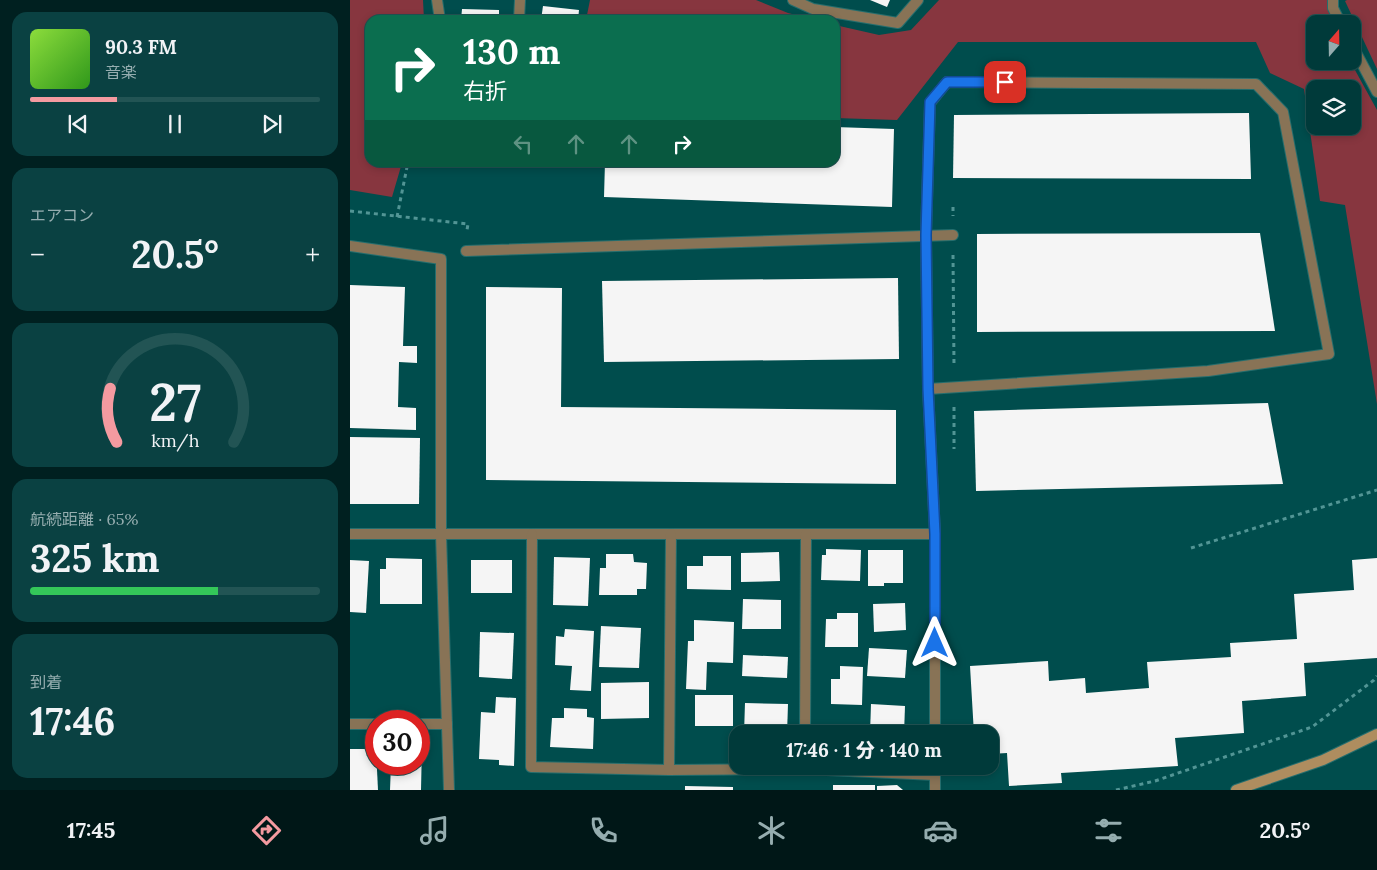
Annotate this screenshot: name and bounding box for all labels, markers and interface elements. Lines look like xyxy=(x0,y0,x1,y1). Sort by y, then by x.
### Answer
north arrow xyxy=(1306,15,1361,70)
map controls xyxy=(1306,15,1361,135)
text: 130 m xyxy=(463,29,560,74)
text: 90.3 FM xyxy=(105,35,177,59)
icon: right xyxy=(380,35,445,100)
pin xyxy=(984,61,1026,103)
text: 音楽 xyxy=(105,62,137,82)
icon: arrive xyxy=(991,68,1019,96)
text: 右折 xyxy=(463,77,507,105)
button: layers xyxy=(1306,80,1361,135)
icon: previous xyxy=(64,110,92,138)
icon: pause xyxy=(161,110,189,138)
icon: next xyxy=(258,110,286,138)
icon: left xyxy=(509,130,537,158)
icon: ahead xyxy=(562,130,590,158)
icon: ahead xyxy=(615,130,643,158)
icon: right xyxy=(668,130,696,158)
text: エアコン xyxy=(30,205,94,225)
text: 20.5° xyxy=(131,230,219,278)
text: − xyxy=(30,237,45,273)
text: + xyxy=(305,237,320,273)
text: 27 xyxy=(149,369,201,435)
text: km/h xyxy=(151,429,199,452)
text: 航続距離 · 65% xyxy=(30,509,138,529)
text: 325 km xyxy=(30,534,160,582)
position arrow xyxy=(908,616,960,668)
text: 到着 xyxy=(30,672,62,692)
text: 17:46 xyxy=(30,697,115,745)
speed limit sign: 30 xyxy=(365,710,430,775)
text: 17:46 · 1 分 · 140 m xyxy=(786,738,942,762)
icon: directions xyxy=(249,813,284,848)
icon: music xyxy=(417,813,452,848)
icon: phone xyxy=(586,813,621,848)
icon: climate xyxy=(754,813,789,848)
icon: car xyxy=(923,813,958,848)
icon: filters xyxy=(1091,813,1126,848)
text: 17:45 xyxy=(67,816,115,844)
text: 20.5° xyxy=(1259,816,1310,844)

